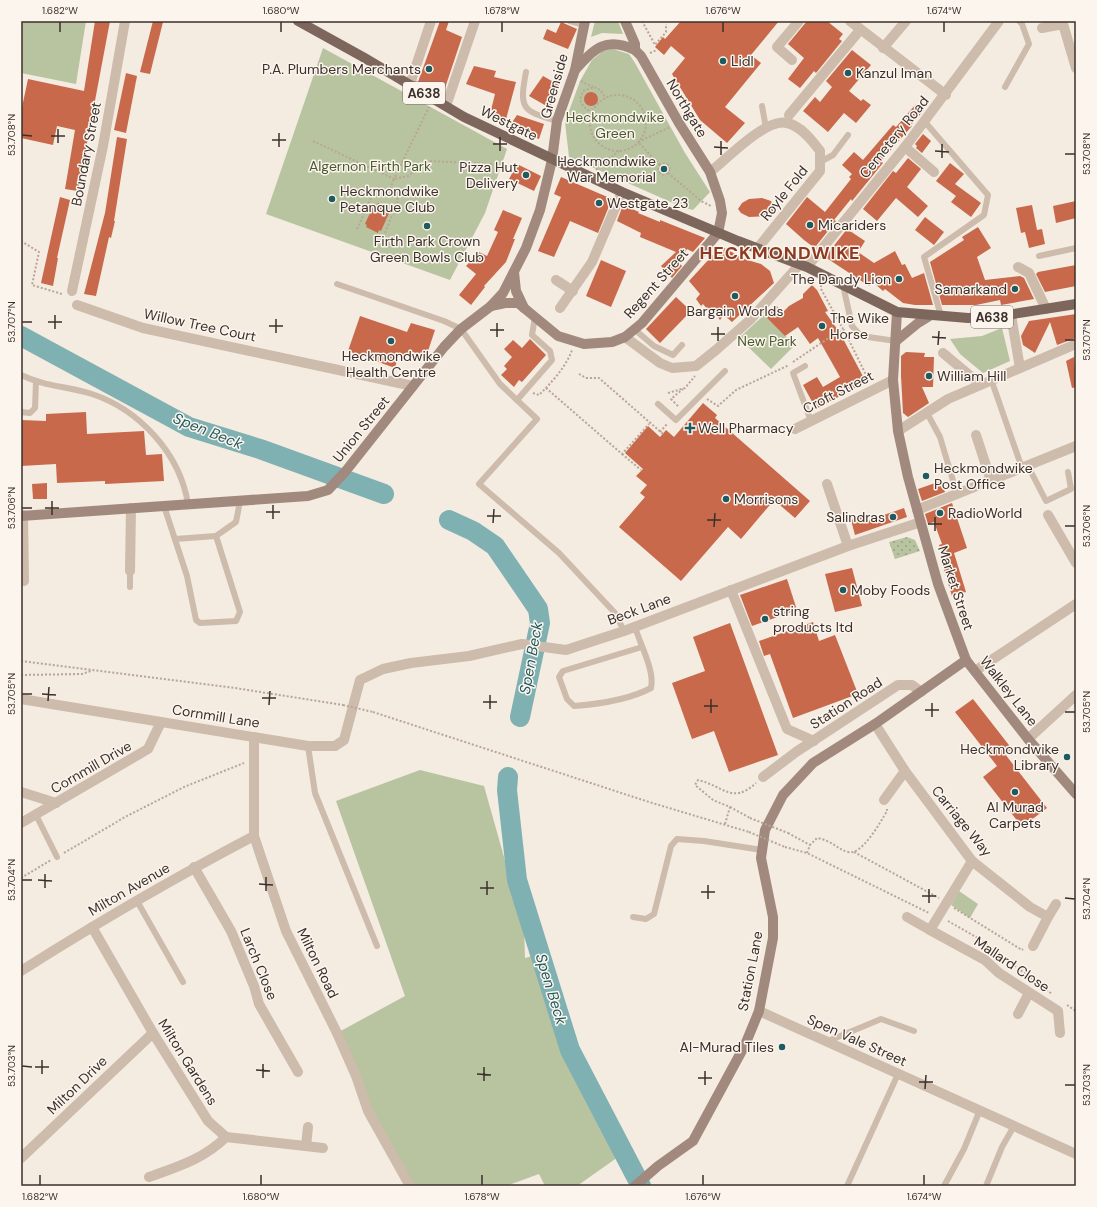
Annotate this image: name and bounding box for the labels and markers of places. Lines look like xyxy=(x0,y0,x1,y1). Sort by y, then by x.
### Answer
place label: Lidl xyxy=(731,52,754,70)
marker: Lidl xyxy=(718,56,728,66)
place label: P.A. Plumbers Merchants xyxy=(262,60,421,78)
marker: P.A. Plumbers Merchants xyxy=(424,64,434,74)
place label: Kanzul Iman xyxy=(856,64,932,82)
marker: Kanzul Iman xyxy=(843,68,853,78)
place label: Heckmondwike War Memorial xyxy=(557,152,656,186)
place label: Pizza Hut Delivery xyxy=(459,158,518,192)
marker: Heckmondwike War Memorial xyxy=(659,164,669,174)
marker: Pizza Hut Delivery xyxy=(521,170,531,180)
place label: Heckmondwike Petanque Club xyxy=(340,182,439,216)
marker: Heckmondwike Petanque Club xyxy=(327,194,337,204)
place label: Westgate 23 xyxy=(607,194,689,212)
marker: Westgate 23 xyxy=(594,198,604,208)
place label: Micariders xyxy=(818,216,886,234)
marker: Micariders xyxy=(805,220,815,230)
marker: Firth Park Crown Green Bowls Club xyxy=(422,221,432,231)
place label: Firth Park Crown Green Bowls Club xyxy=(370,232,484,266)
place label: The Dandy Lion xyxy=(791,270,891,288)
marker: The Dandy Lion xyxy=(894,274,904,284)
place label: Samarkand xyxy=(935,280,1007,298)
marker: Samarkand xyxy=(1010,284,1020,294)
marker: Bargain Worlds xyxy=(730,291,740,301)
place label: Bargain Worlds xyxy=(687,302,783,320)
place label: The Wike Horse xyxy=(830,309,889,343)
marker: The Wike Horse xyxy=(817,321,827,331)
marker: Heckmondwike Health Centre xyxy=(386,336,396,346)
place label: Heckmondwike Health Centre xyxy=(342,347,440,381)
place label: William Hill xyxy=(937,367,1006,385)
marker: William Hill xyxy=(924,371,934,381)
place label: Well Pharmacy xyxy=(698,419,794,437)
marker: Well Pharmacy xyxy=(685,423,695,433)
place label: Heckmondwike Post Office xyxy=(934,459,1033,493)
marker: Heckmondwike Post Office xyxy=(921,471,931,481)
place label: Morrisons xyxy=(734,490,798,508)
marker: Morrisons xyxy=(721,494,731,504)
place label: RadioWorld xyxy=(948,504,1022,522)
place label: Salindras xyxy=(826,508,885,526)
marker: RadioWorld xyxy=(935,508,945,518)
marker: Salindras xyxy=(888,512,898,522)
place label: Moby Foods xyxy=(851,581,930,599)
marker: Moby Foods xyxy=(838,585,848,595)
place label: string products ltd xyxy=(773,602,853,636)
marker: string products ltd xyxy=(760,614,770,624)
place label: Heckmondwike Library xyxy=(960,740,1059,774)
marker: Heckmondwike Library xyxy=(1062,752,1072,762)
marker: Al Murad Carpets xyxy=(1010,787,1020,797)
place label: Al Murad Carpets xyxy=(986,798,1044,832)
place label: Al-Murad Tiles xyxy=(680,1038,774,1056)
marker: Al-Murad Tiles xyxy=(777,1042,787,1052)

